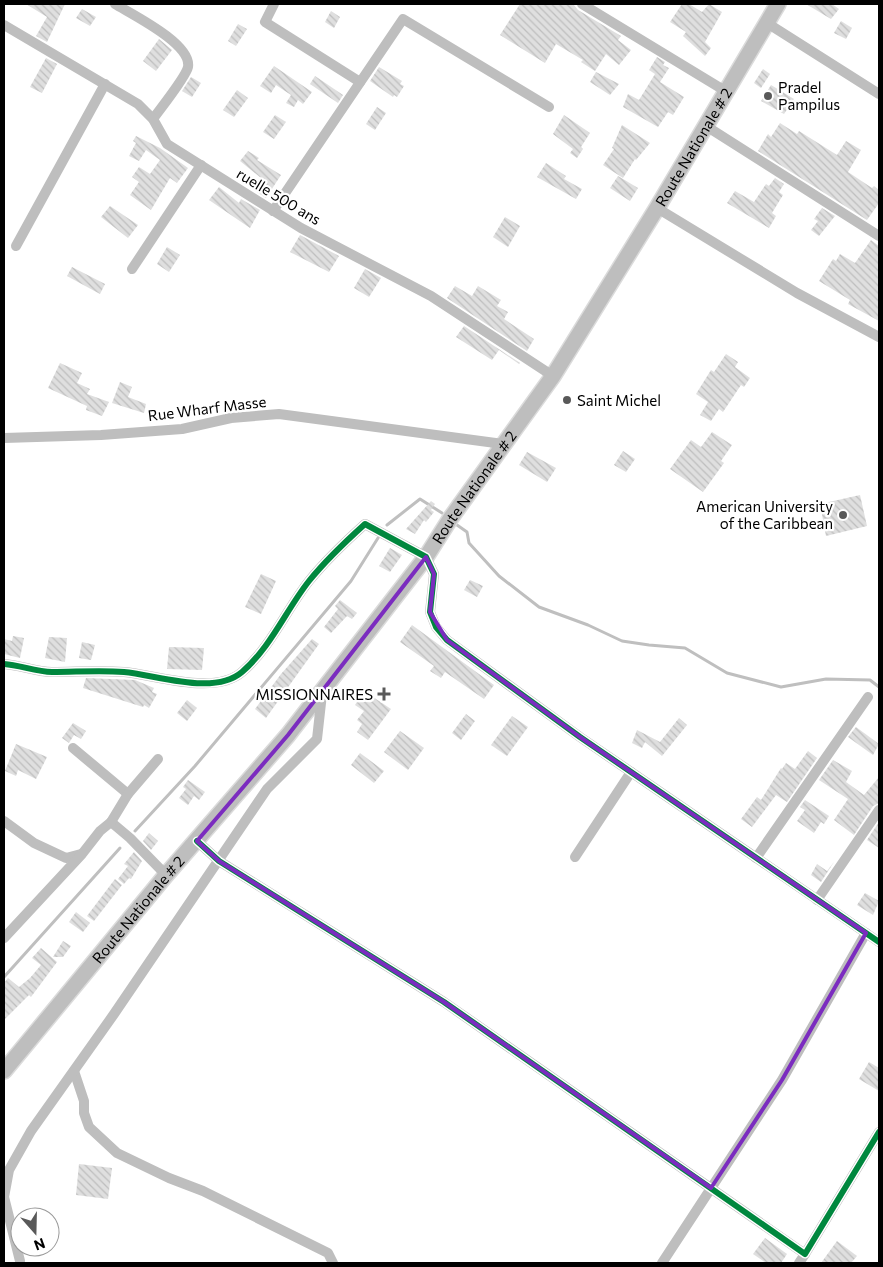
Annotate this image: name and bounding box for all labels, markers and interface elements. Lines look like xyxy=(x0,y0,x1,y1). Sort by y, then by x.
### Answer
place label: Pradel Pampilus xyxy=(778,78,840,113)
street label: Route Nationale # 2 xyxy=(651,84,735,209)
marker: Pradel Pampilus xyxy=(762,90,774,102)
street label: ruelle 500 ans xyxy=(234,164,325,228)
place label: Saint Michel xyxy=(577,391,661,409)
street label: Rue Wharf Masse xyxy=(147,392,267,424)
marker: Saint Michel xyxy=(561,394,573,406)
street label: Route Nationale # 2 xyxy=(428,427,520,547)
place label: American University of the Caribbean xyxy=(696,497,833,532)
marker: American University of the Caribbean xyxy=(837,509,849,521)
place label: MISSIONNAIRES xyxy=(255,685,373,703)
marker: MISSIONNAIRES xyxy=(377,687,391,701)
street label: Route Nationale # 2 xyxy=(88,852,188,967)
north arrow xyxy=(10,1207,60,1257)
text: N xyxy=(32,1235,47,1254)

